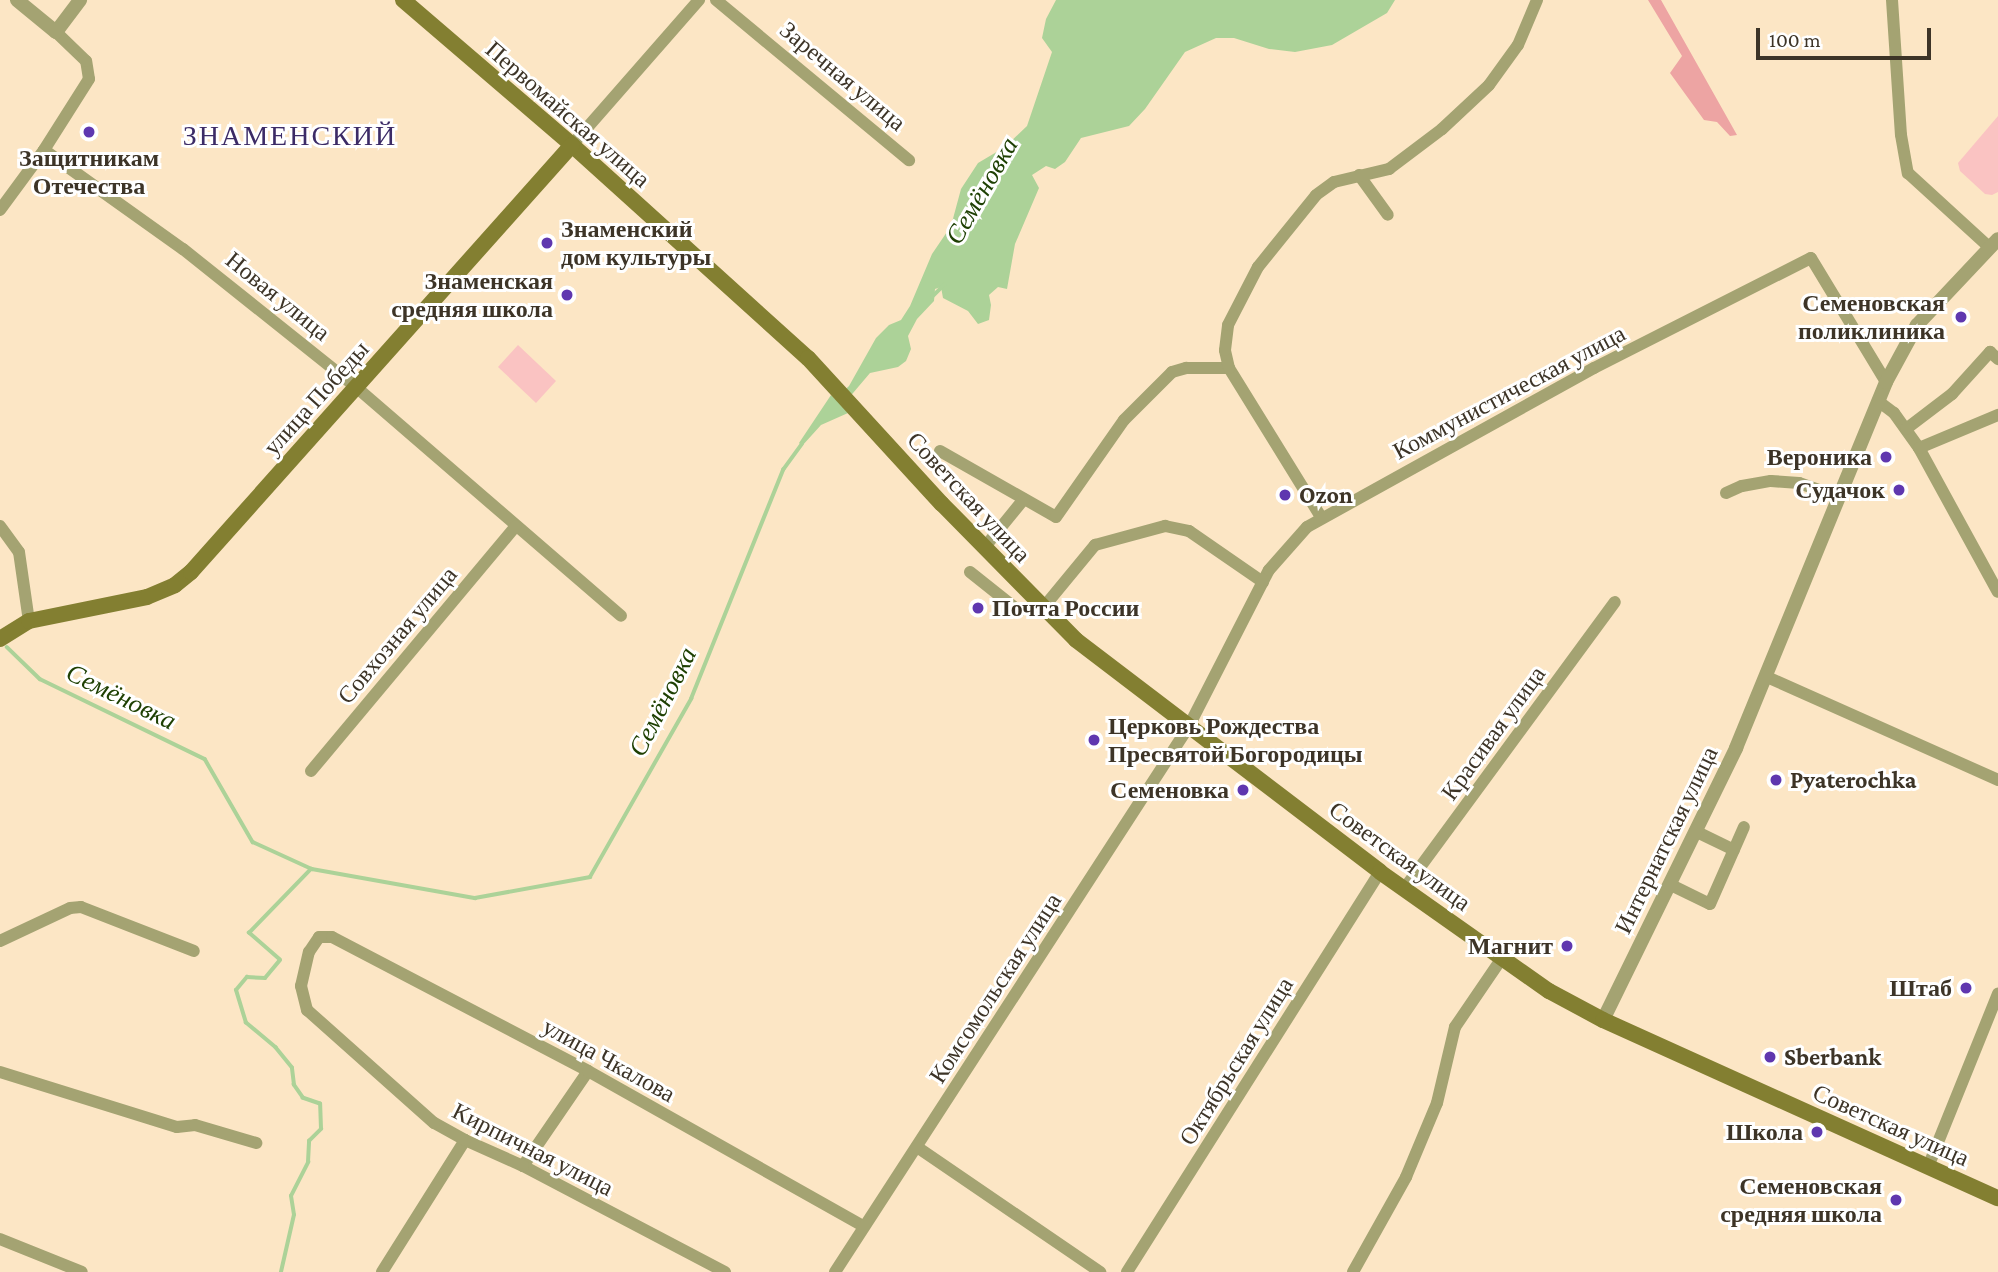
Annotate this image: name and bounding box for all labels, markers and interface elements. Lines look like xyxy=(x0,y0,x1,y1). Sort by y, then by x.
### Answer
scale bar xyxy=(1760,14,1935,58)
street label: Заречная улица xyxy=(774,15,912,137)
text: 100 m xyxy=(1769,28,1821,52)
street label: Первомайская улица xyxy=(480,35,656,193)
district label: ЗНАМЕНСКИЙ xyxy=(184,119,396,153)
marker: Защитникам Отечества xyxy=(81,124,97,140)
water label: Семёновка xyxy=(939,132,1025,250)
place label: Защитникам Отечества xyxy=(19,144,159,200)
place label: Знаменский дом культуры xyxy=(561,215,711,271)
marker: Знаменский дом культуры xyxy=(539,235,555,251)
street label: Новая улица xyxy=(220,245,336,347)
place label: Знаменская средняя школа xyxy=(391,267,553,323)
marker: Знаменская средняя школа xyxy=(559,287,575,303)
place label: Семеновская поликлиника xyxy=(1798,289,1945,345)
marker: Семеновская поликлиника xyxy=(1951,307,1971,327)
street label: Коммунистическая улица xyxy=(1388,318,1630,466)
street label: улица Победы xyxy=(257,335,375,461)
street label: Советская улица xyxy=(901,426,1037,568)
place label: Вероника xyxy=(1767,443,1872,471)
marker: Вероника xyxy=(1878,449,1894,465)
place label: Судачок xyxy=(1795,476,1885,504)
place label: Ozon xyxy=(1299,481,1353,509)
marker: Судачок xyxy=(1891,482,1907,498)
marker: Ozon xyxy=(1277,487,1293,503)
street label: Совхозная улица xyxy=(331,561,463,709)
place label: Почта России xyxy=(992,594,1139,622)
marker: Почта России xyxy=(970,600,986,616)
water label: Семёновка xyxy=(622,642,704,762)
water label: Семёновка xyxy=(61,657,181,737)
street label: Красивая улица xyxy=(1435,660,1551,806)
place label: Церковь Рождества Пресвятой Богородицы xyxy=(1108,712,1363,768)
marker: Церковь Рождества Пресвятой Богородицы xyxy=(1086,732,1102,748)
street label: Интернатская улица xyxy=(1608,742,1724,938)
place label: Pyaterochka xyxy=(1790,766,1916,794)
marker: Pyaterochka xyxy=(1768,772,1784,788)
place label: Семеновка xyxy=(1110,776,1229,804)
marker: Семеновка xyxy=(1235,782,1251,798)
street label: Советская улица xyxy=(1324,795,1476,917)
street label: Комсомольская улица xyxy=(923,888,1067,1088)
place label: Магнит xyxy=(1468,932,1553,960)
marker: Магнит xyxy=(1559,938,1575,954)
street label: Октябрьская улица xyxy=(1173,972,1299,1150)
place label: Штаб xyxy=(1890,974,1952,1002)
marker: Штаб xyxy=(1958,980,1974,996)
street label: улица Чкалова xyxy=(538,1012,680,1108)
place label: Sberbank xyxy=(1784,1043,1881,1071)
marker: Sberbank xyxy=(1762,1049,1778,1065)
street label: Советская улица xyxy=(1808,1078,1974,1172)
street label: Кирпичная улица xyxy=(448,1096,618,1202)
place label: Школа xyxy=(1726,1118,1803,1146)
marker: Школа xyxy=(1809,1124,1825,1140)
place label: Семеновская средняя школа xyxy=(1720,1172,1882,1228)
marker: Семеновская средняя школа xyxy=(1888,1192,1904,1208)

